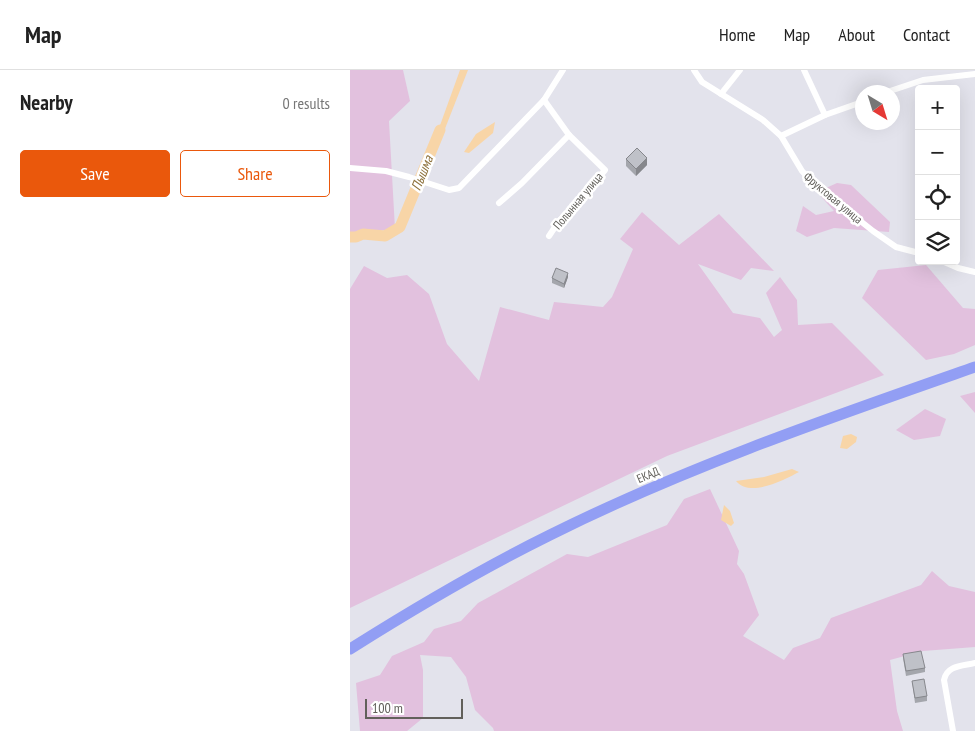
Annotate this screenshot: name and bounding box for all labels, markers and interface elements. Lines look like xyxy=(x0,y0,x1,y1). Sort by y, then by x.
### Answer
text: Map xyxy=(25,19,62,50)
text: Home xyxy=(719,23,756,46)
text: Map xyxy=(784,23,810,46)
text: About xyxy=(838,23,875,46)
text: Contact xyxy=(903,23,950,46)
north arrow xyxy=(855,85,900,130)
map controls xyxy=(915,85,960,265)
button: + xyxy=(915,85,960,130)
text: Nearby xyxy=(20,89,73,116)
text: 0 results xyxy=(283,93,330,113)
button: − xyxy=(915,130,960,175)
button: Save xyxy=(20,150,170,197)
button: Share xyxy=(180,150,330,197)
water label: Пышма xyxy=(407,152,438,193)
street label: Полынная улица xyxy=(549,169,606,232)
street label: Фруктовая улица xyxy=(801,169,866,227)
button: locate xyxy=(915,175,960,220)
button: layers xyxy=(915,220,960,265)
street label: ЕКАД xyxy=(634,463,662,486)
scale bar xyxy=(365,696,462,719)
text: 100 m xyxy=(372,699,403,717)

